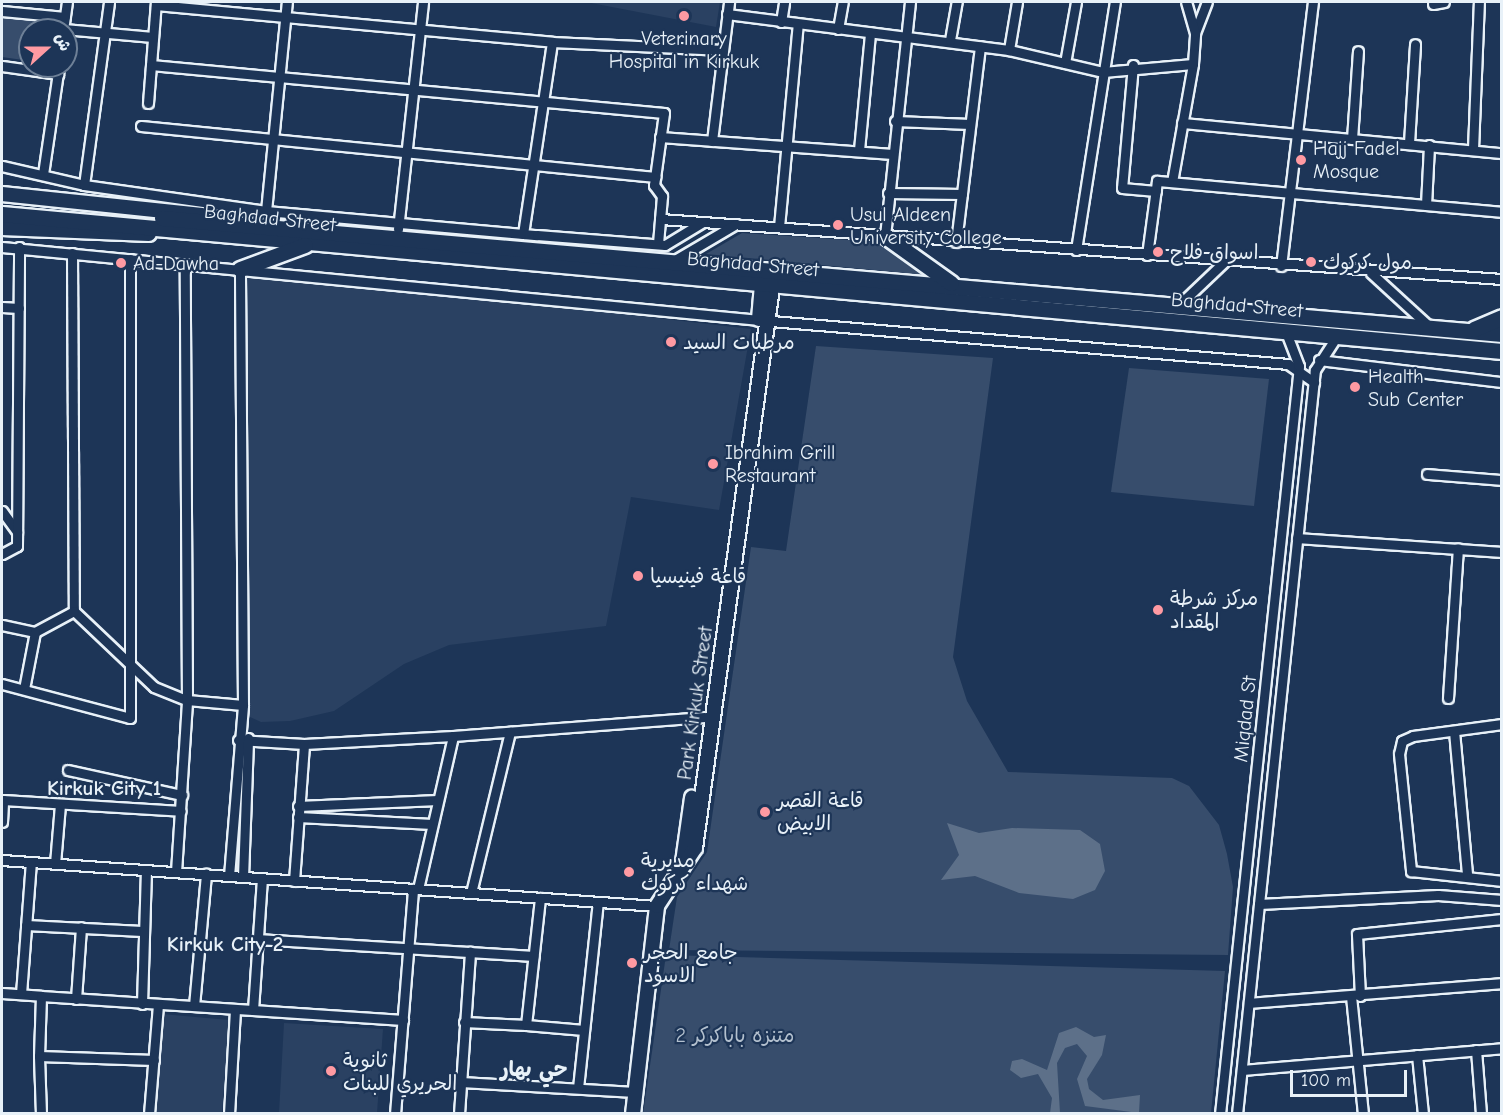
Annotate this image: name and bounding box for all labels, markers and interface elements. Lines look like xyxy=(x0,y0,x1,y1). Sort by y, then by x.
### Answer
marker: Veterinary Hospital in Kirkuk xyxy=(675,7,693,25)
north arrow xyxy=(18,18,78,78)
place label: Veterinary Hospital in Kirkuk xyxy=(609,27,759,74)
text: ش xyxy=(51,31,74,54)
place label: Hajj Fadel Mosque xyxy=(1313,136,1400,183)
marker: Hajj Fadel Mosque xyxy=(1294,153,1308,167)
street label: Baghdad Street xyxy=(203,199,337,237)
place label: Usul Aldeen University College xyxy=(850,202,1002,249)
marker: Usul Aldeen University College xyxy=(831,218,845,232)
place label: اسواق فلاح xyxy=(1170,240,1259,264)
marker: اسواق فلاح xyxy=(1151,245,1165,259)
street label: Baghdad Street xyxy=(686,246,820,282)
place label: مول كركوك xyxy=(1323,250,1412,274)
place label: Ad-Dawha xyxy=(133,251,219,275)
marker: مول كركوك xyxy=(1304,255,1318,269)
marker: Ad-Dawha xyxy=(114,256,128,270)
street label: Baghdad Street xyxy=(1170,287,1304,323)
place label: مرطبات السيد xyxy=(683,330,795,354)
marker: مرطبات السيد xyxy=(664,335,678,349)
place label: Health Sub Center xyxy=(1368,364,1463,411)
marker: Health Sub Center xyxy=(1346,378,1364,396)
place label: Ibrahim Grill Restaurant xyxy=(725,440,835,487)
marker: Ibrahim Grill Restaurant xyxy=(706,457,720,471)
place label: قاعة فينيسيا xyxy=(650,564,746,588)
marker: قاعة فينيسيا xyxy=(631,569,645,583)
place label: مركز شرطة المقداد xyxy=(1170,586,1258,633)
marker: مركز شرطة المقداد xyxy=(1151,603,1165,617)
street label: Park Kirkuk Street xyxy=(672,625,718,781)
street label: Miqdad St xyxy=(1229,675,1261,763)
district label: Kirkuk City 1 xyxy=(47,775,161,801)
place label: قاعة القصر الابيض xyxy=(777,789,864,836)
marker: قاعة القصر الابيض xyxy=(758,805,772,819)
place label: مديرية شهداء كركوك xyxy=(641,849,748,896)
marker: مديرية شهداء كركوك xyxy=(622,865,636,879)
district label: Kirkuk City 2 xyxy=(167,931,283,957)
place label: جامع الحجر الاسود xyxy=(644,940,738,987)
marker: جامع الحجر الاسود xyxy=(625,956,639,970)
park label: متنزه باباكركر 2 xyxy=(676,1023,794,1047)
place label: ثانوية الحريري للبنات xyxy=(343,1048,457,1095)
district label: حي بهار xyxy=(501,1056,567,1082)
scale bar xyxy=(1293,1058,1410,1096)
marker: ثانوية الحريري للبنات xyxy=(324,1064,338,1078)
text: 100 m xyxy=(1301,1070,1351,1091)

